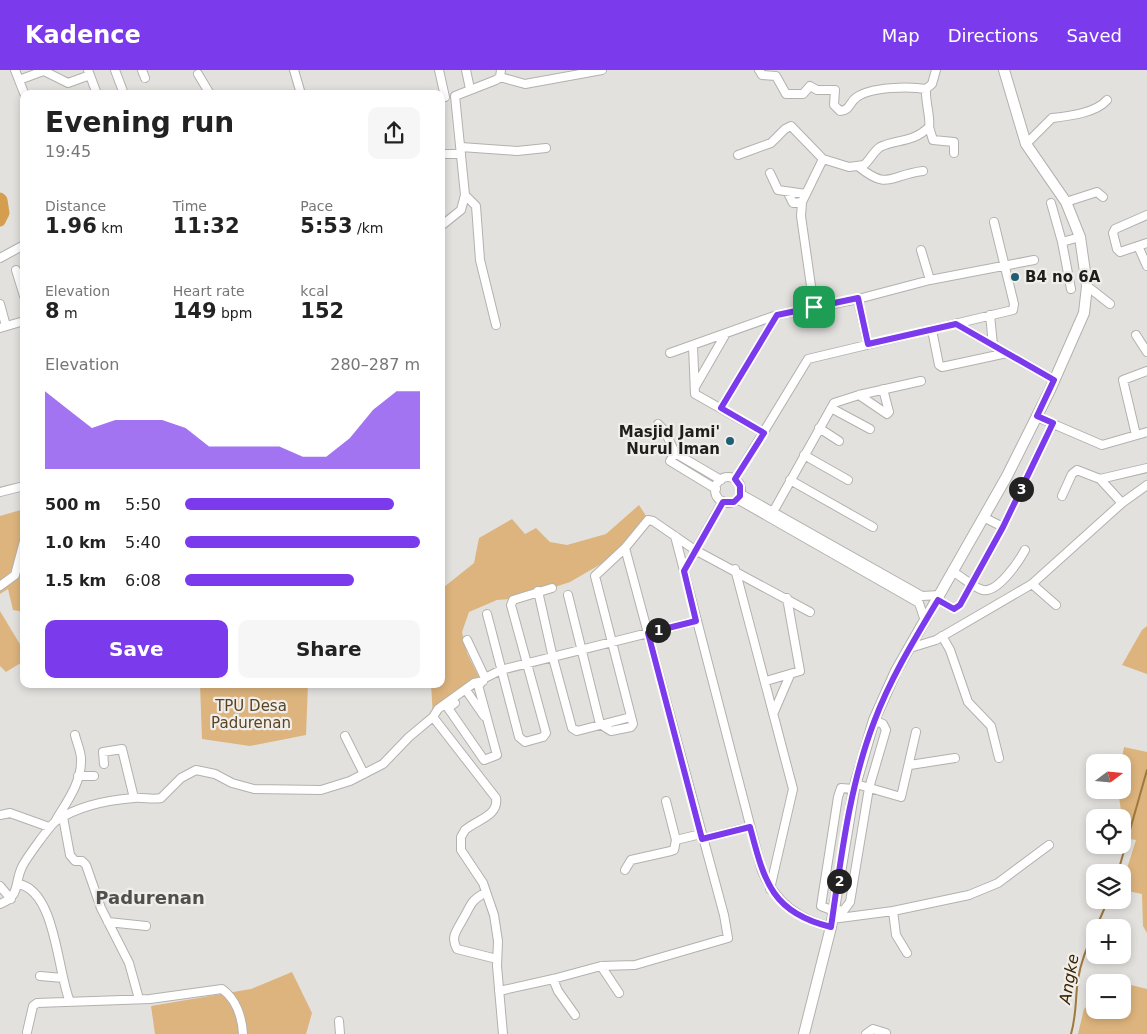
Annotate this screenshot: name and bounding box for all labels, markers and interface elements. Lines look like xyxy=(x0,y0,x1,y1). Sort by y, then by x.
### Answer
text: Kadence xyxy=(25,21,141,49)
text: Map xyxy=(882,25,920,46)
text: Directions xyxy=(948,25,1038,46)
text: Saved xyxy=(1066,25,1122,46)
text: Evening run xyxy=(45,106,234,139)
button: share xyxy=(368,107,420,159)
text: 19:45 xyxy=(45,142,91,161)
text: Distance xyxy=(45,198,106,214)
text: Time xyxy=(173,198,207,214)
text: Pace xyxy=(300,198,333,214)
text: 1.96 xyxy=(45,214,97,238)
text: 11:32 xyxy=(173,214,240,238)
text: 5:53 xyxy=(300,214,353,238)
text: km xyxy=(97,220,123,236)
text: /km xyxy=(353,220,383,236)
place label: B4 no 6A xyxy=(1025,268,1101,286)
marker: B4 no 6A xyxy=(1009,271,1021,283)
text: Elevation xyxy=(45,283,110,299)
text: Heart rate xyxy=(173,283,245,299)
text: kcal xyxy=(300,283,329,299)
pin xyxy=(793,286,835,328)
icon: arrive xyxy=(800,293,828,321)
text: 8 xyxy=(45,299,60,323)
text: 149 xyxy=(173,299,217,323)
text: 152 xyxy=(300,299,344,323)
text: m xyxy=(60,305,78,321)
text: bpm xyxy=(217,305,252,321)
text: Elevation xyxy=(45,355,119,374)
text: 280–287 m xyxy=(330,355,420,374)
place label: Masjid Jami' Nurul Iman xyxy=(619,423,720,458)
marker: Masjid Jami' Nurul Iman xyxy=(724,435,736,447)
pin: 3 xyxy=(1008,476,1034,502)
text: 3 xyxy=(1017,481,1026,497)
text: 500 m xyxy=(45,495,101,514)
text: 5:50 xyxy=(125,495,161,514)
text: 1.0 km xyxy=(45,533,106,552)
text: 5:40 xyxy=(125,533,161,552)
text: 1.5 km xyxy=(45,571,106,590)
text: 6:08 xyxy=(125,571,161,590)
pin: 1 xyxy=(646,618,670,642)
button: Save xyxy=(45,620,228,678)
button: Share xyxy=(238,620,420,678)
text: 1 xyxy=(654,622,663,638)
park label: TPU Desa Padurenan xyxy=(211,697,291,732)
north arrow xyxy=(1086,754,1131,799)
map controls xyxy=(1086,754,1131,1019)
button: locate xyxy=(1086,809,1131,854)
button: layers xyxy=(1086,864,1131,909)
pin: 2 xyxy=(826,868,852,894)
text: 2 xyxy=(835,873,844,889)
district label: Padurenan xyxy=(95,887,205,908)
button: + xyxy=(1086,919,1131,964)
water label: Angke xyxy=(1055,952,1083,1006)
button: − xyxy=(1086,974,1131,1019)

